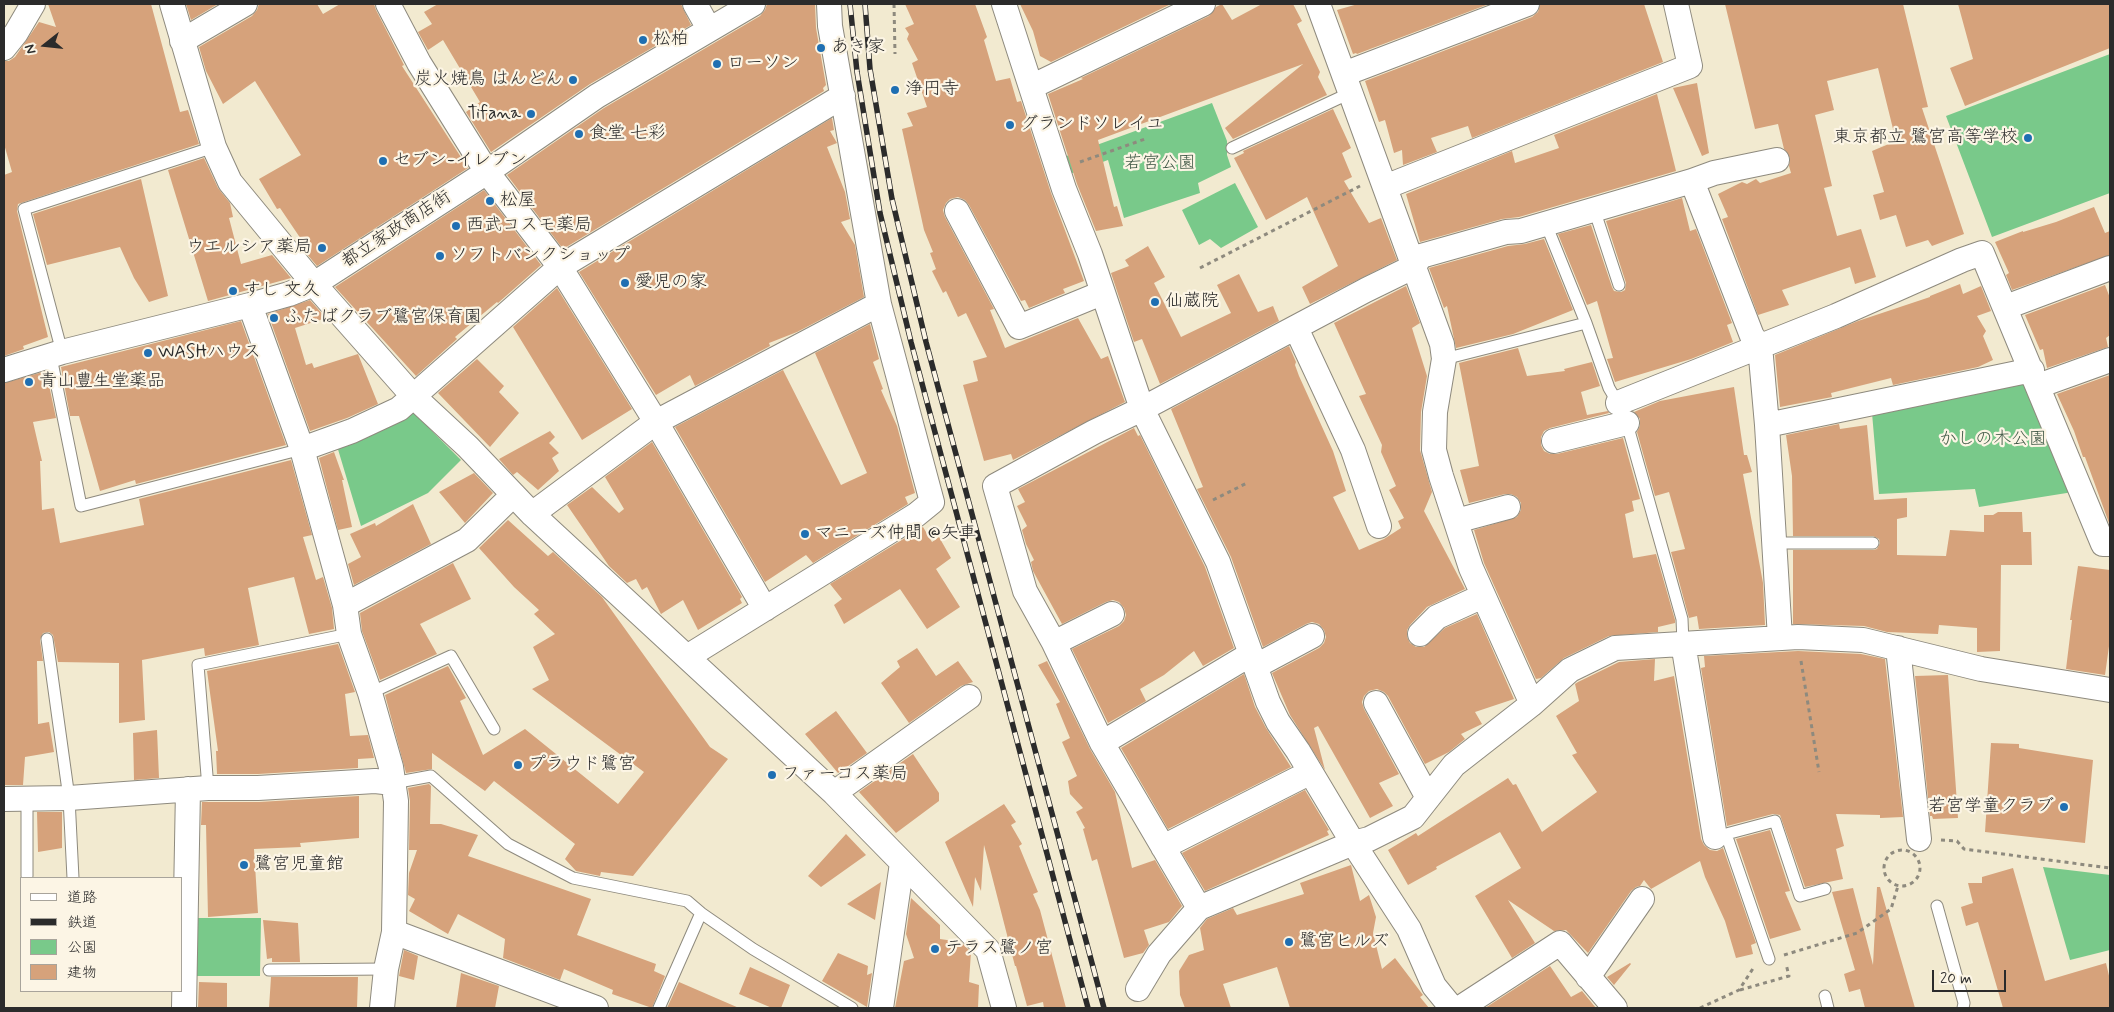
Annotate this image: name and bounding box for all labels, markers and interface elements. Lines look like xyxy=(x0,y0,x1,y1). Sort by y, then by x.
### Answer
north arrow xyxy=(20,20,70,70)
place label: 松柏 xyxy=(653,29,689,51)
marker: 松柏 xyxy=(637,34,649,46)
place label: あき家 xyxy=(831,37,885,59)
text: N xyxy=(21,42,41,56)
marker: あき家 xyxy=(815,42,827,54)
place label: ローソン xyxy=(727,53,799,75)
marker: ローソン xyxy=(711,58,723,70)
place label: 炭火焼鳥 はんどん xyxy=(414,69,563,91)
marker: 炭火焼鳥 はんどん xyxy=(567,74,579,86)
place label: 浄円寺 xyxy=(905,79,959,101)
marker: 浄円寺 xyxy=(889,84,901,96)
place label: Tifana xyxy=(468,103,521,125)
marker: Tifana xyxy=(525,108,537,120)
place label: グランドソレイユ xyxy=(1020,114,1164,136)
marker: グランドソレイユ xyxy=(1004,119,1016,131)
place label: 食堂 七彩 xyxy=(589,123,666,145)
place label: 東京都立 鷺宮高等学校 xyxy=(1833,127,2018,149)
marker: 食堂 七彩 xyxy=(573,128,585,140)
marker: 東京都立 鷺宮高等学校 xyxy=(2022,132,2034,144)
place label: セブン-イレブン xyxy=(393,150,527,172)
park label: 若宮公園 xyxy=(1124,153,1196,175)
marker: セブン-イレブン xyxy=(377,155,389,167)
street label: 都立家政商店街 xyxy=(338,187,456,273)
place label: 松屋 xyxy=(500,190,536,212)
marker: 松屋 xyxy=(484,195,496,207)
place label: 西武コスモ薬局 xyxy=(466,215,592,237)
marker: 西武コスモ薬局 xyxy=(450,220,462,232)
place label: ウエルシア薬局 xyxy=(186,237,312,259)
marker: ウエルシア薬局 xyxy=(316,242,328,254)
place label: ソフトバンクショップ xyxy=(450,245,630,267)
marker: ソフトバンクショップ xyxy=(434,250,446,262)
place label: 愛児の家 xyxy=(635,272,707,294)
marker: 愛児の家 xyxy=(619,277,631,289)
place label: すし 文久 xyxy=(243,280,320,302)
marker: すし 文久 xyxy=(227,285,239,297)
place label: 仙蔵院 xyxy=(1165,291,1219,313)
marker: 仙蔵院 xyxy=(1149,296,1161,308)
place label: ふたばクラブ鷺宮保育園 xyxy=(284,307,482,329)
marker: ふたばクラブ鷺宮保育園 xyxy=(268,312,280,324)
place label: WASHハウス xyxy=(158,342,261,364)
marker: WASHハウス xyxy=(142,347,154,359)
place label: 青山豊生堂薬品 xyxy=(39,371,165,393)
marker: 青山豊生堂薬品 xyxy=(23,376,35,388)
park label: かしの木公園 xyxy=(1939,429,2047,451)
place label: マニーズ仲間 @矢車 xyxy=(815,523,977,545)
marker: マニーズ仲間 @矢車 xyxy=(799,528,811,540)
place label: プラウド鷺宮 xyxy=(528,754,636,776)
marker: プラウド鷺宮 xyxy=(512,759,524,771)
place label: ファーコス薬局 xyxy=(782,764,908,786)
marker: ファーコス薬局 xyxy=(766,769,778,781)
place label: 若宮学童クラブ xyxy=(1928,796,2054,818)
marker: 若宮学童クラブ xyxy=(2058,801,2070,813)
place label: 鷺宮児童館 xyxy=(254,854,344,876)
marker: 鷺宮児童館 xyxy=(238,859,250,871)
legend xyxy=(20,877,182,992)
text: 道路 xyxy=(67,888,97,908)
text: 鉄道 xyxy=(67,913,97,933)
place label: 鷺宮ヒルズ xyxy=(1299,931,1389,953)
marker: 鷺宮ヒルズ xyxy=(1283,936,1295,948)
text: 公園 xyxy=(67,938,97,958)
place label: テラス鷺ノ宮 xyxy=(945,938,1053,960)
marker: テラス鷺ノ宮 xyxy=(929,943,941,955)
scale bar xyxy=(1934,960,2008,992)
text: 建物 xyxy=(67,963,97,983)
text: 20 m xyxy=(1940,969,1972,989)

